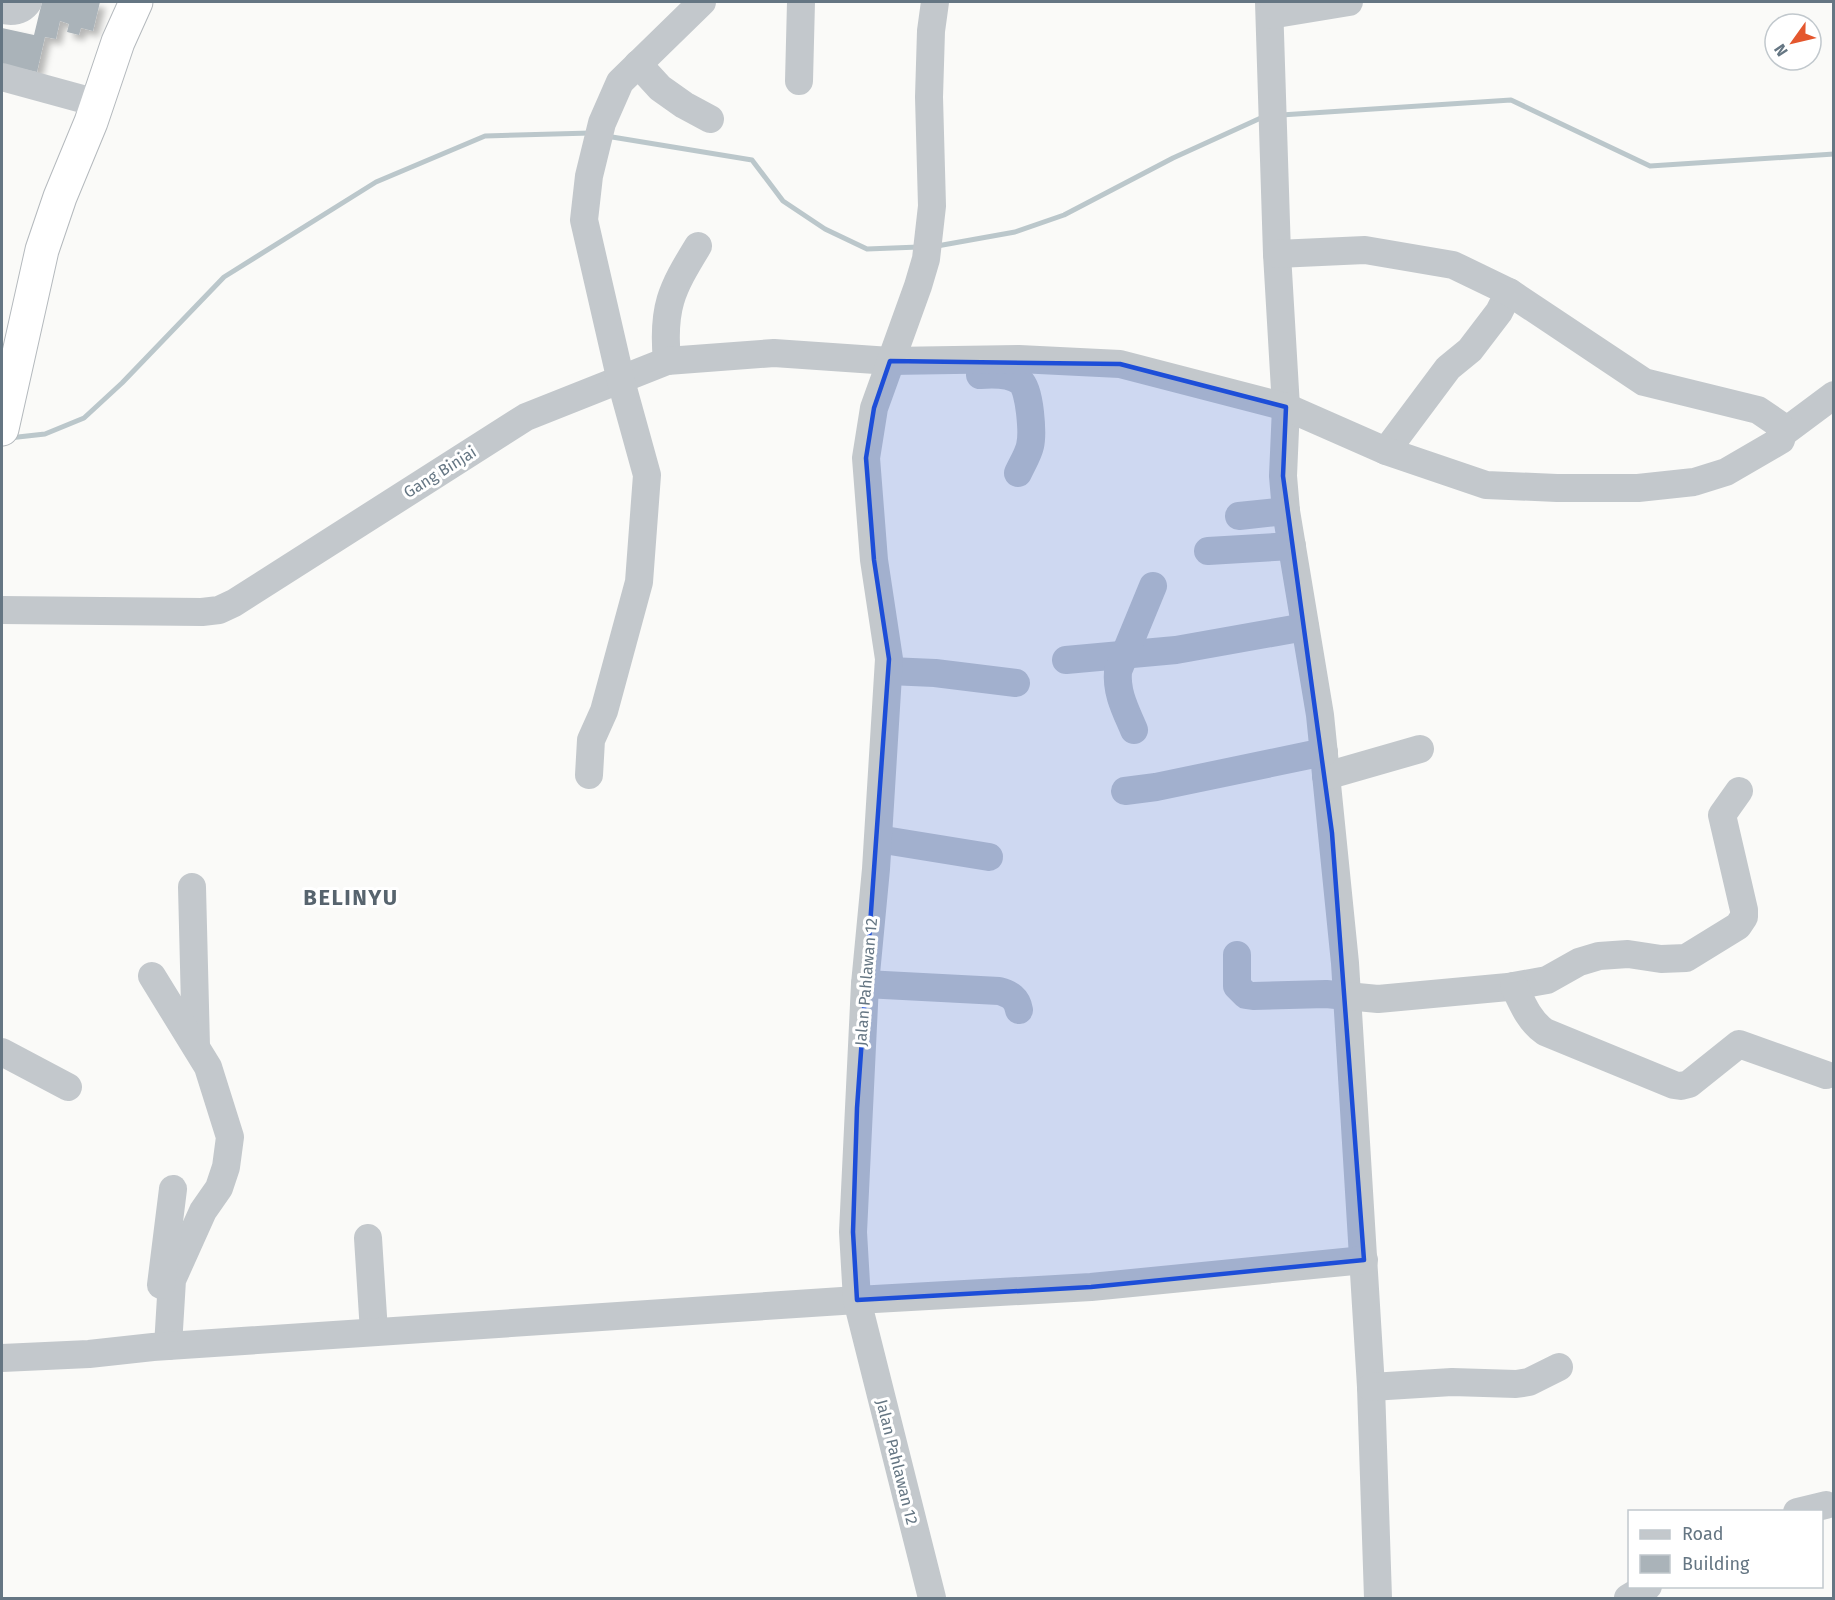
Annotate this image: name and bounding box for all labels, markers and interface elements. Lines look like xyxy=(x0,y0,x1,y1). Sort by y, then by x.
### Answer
north arrow xyxy=(1763,12,1823,72)
text: N xyxy=(1770,40,1792,60)
street label: Gang Binjai xyxy=(400,442,480,502)
district label: BELINYU xyxy=(303,884,399,911)
street label: Jalan Pahlawan 12 xyxy=(851,917,881,1047)
street label: Jalan Pahlawan 12 xyxy=(872,1397,922,1527)
legend xyxy=(1628,1510,1823,1588)
text: Road xyxy=(1682,1523,1724,1545)
text: Building xyxy=(1682,1553,1750,1575)

